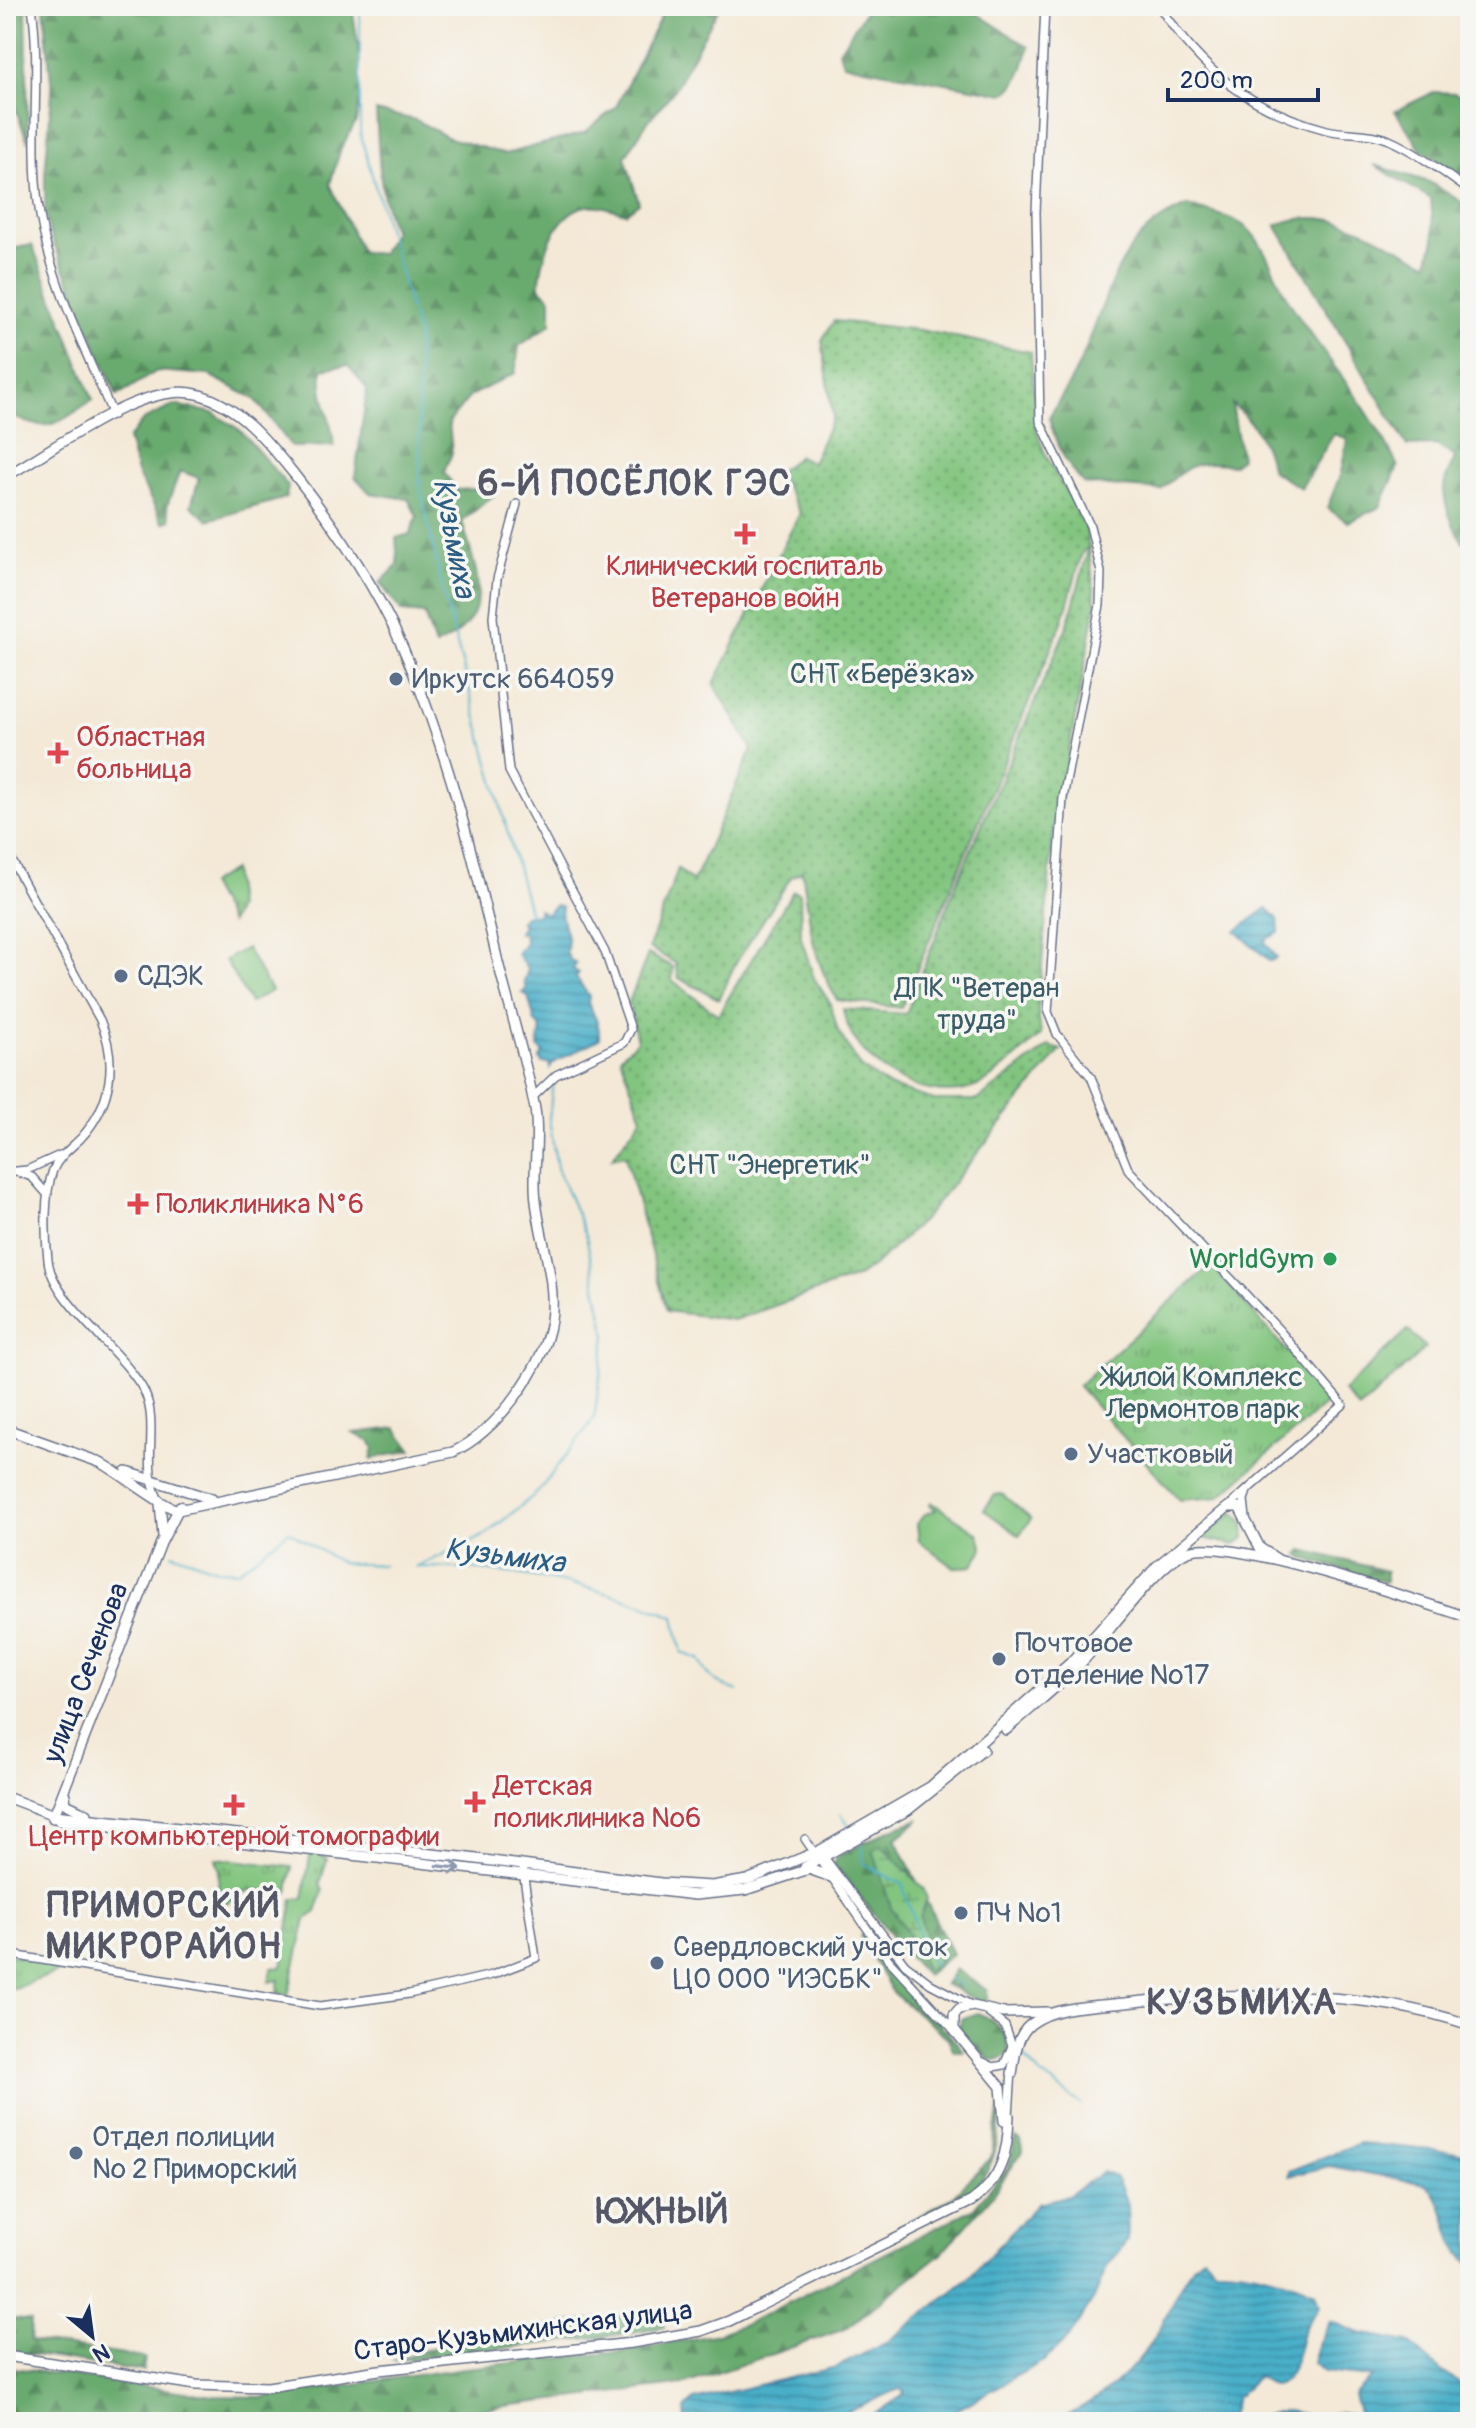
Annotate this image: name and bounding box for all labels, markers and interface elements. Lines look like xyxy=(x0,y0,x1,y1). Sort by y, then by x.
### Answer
scale bar xyxy=(1168,52,1318,102)
text: 200 m xyxy=(1180,66,1253,95)
district label: 6-Й ПОСЁЛОК ГЭС xyxy=(477,461,793,506)
water label: Кузьмиха xyxy=(424,475,484,603)
marker: Клинический госпиталь Ветеранов войн xyxy=(734,523,756,545)
place label: Клинический госпиталь Ветеранов войн xyxy=(606,549,884,616)
park label: СНТ «Берёзка» xyxy=(790,657,974,692)
place label: Иркутск 664059 xyxy=(412,662,615,697)
marker: Иркутск 664059 xyxy=(387,670,405,688)
place label: Областная больница xyxy=(76,720,205,787)
marker: Областная больница xyxy=(47,742,69,764)
place label: СДЭК xyxy=(137,959,204,994)
marker: СДЭК xyxy=(112,967,130,985)
park label: ДПК "Ветеран труда" xyxy=(894,971,1059,1038)
park label: СНТ "Энергетик" xyxy=(669,1148,871,1183)
place label: Поликлиника N°6 xyxy=(156,1187,364,1222)
marker: Поликлиника N°6 xyxy=(127,1193,149,1215)
place label: WorldGym xyxy=(1189,1242,1314,1277)
marker: WorldGym xyxy=(1321,1250,1339,1268)
park label: Жилой Комплекс Лермонтов парк xyxy=(1099,1360,1303,1427)
place label: Участковый xyxy=(1087,1437,1233,1472)
marker: Участковый xyxy=(1062,1445,1080,1463)
water label: Кузьмиха xyxy=(443,1530,569,1582)
street label: улица Сеченова xyxy=(35,1578,136,1769)
place label: Почтовое отделение №17 xyxy=(1015,1626,1209,1693)
marker: Почтовое отделение №17 xyxy=(990,1650,1008,1668)
place label: Детская поликлиника №6 xyxy=(492,1769,701,1836)
marker: Детская поликлиника №6 xyxy=(464,1791,486,1813)
marker: Центр компьютерной томографии xyxy=(223,1794,245,1816)
place label: Центр компьютерной томографии xyxy=(29,1819,439,1854)
one-way arrow xyxy=(435,1859,462,1874)
district label: ПРИМОРСКИЙ МИКРОРАЙОН xyxy=(45,1883,283,1969)
place label: ПЧ №1 xyxy=(977,1896,1062,1931)
marker: ПЧ №1 xyxy=(952,1904,970,1922)
place label: Свердловский участок ЦО ООО "ИЭСБК" xyxy=(673,1930,948,1997)
marker: Свердловский участок ЦО ООО "ИЭСБК" xyxy=(648,1954,666,1972)
district label: КУЗЬМИХА xyxy=(1146,1980,1338,2025)
place label: Отдел полиции № 2 Приморский xyxy=(92,2120,298,2187)
marker: Отдел полиции № 2 Приморский xyxy=(67,2144,85,2162)
district label: ЮЖНЫЙ xyxy=(596,2189,729,2234)
street label: Старо-Кузьмихинская улица xyxy=(352,2293,694,2369)
north arrow xyxy=(52,2296,132,2376)
text: N xyxy=(88,2337,115,2369)

